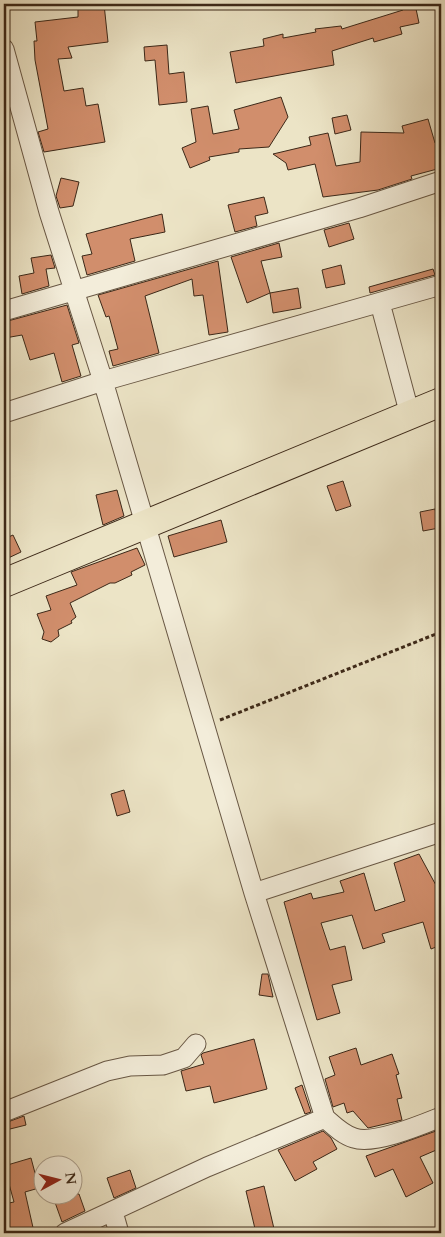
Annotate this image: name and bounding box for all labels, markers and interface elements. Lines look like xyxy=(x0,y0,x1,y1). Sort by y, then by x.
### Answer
north arrow xyxy=(32,1154,82,1204)
text: N xyxy=(60,1171,81,1186)

